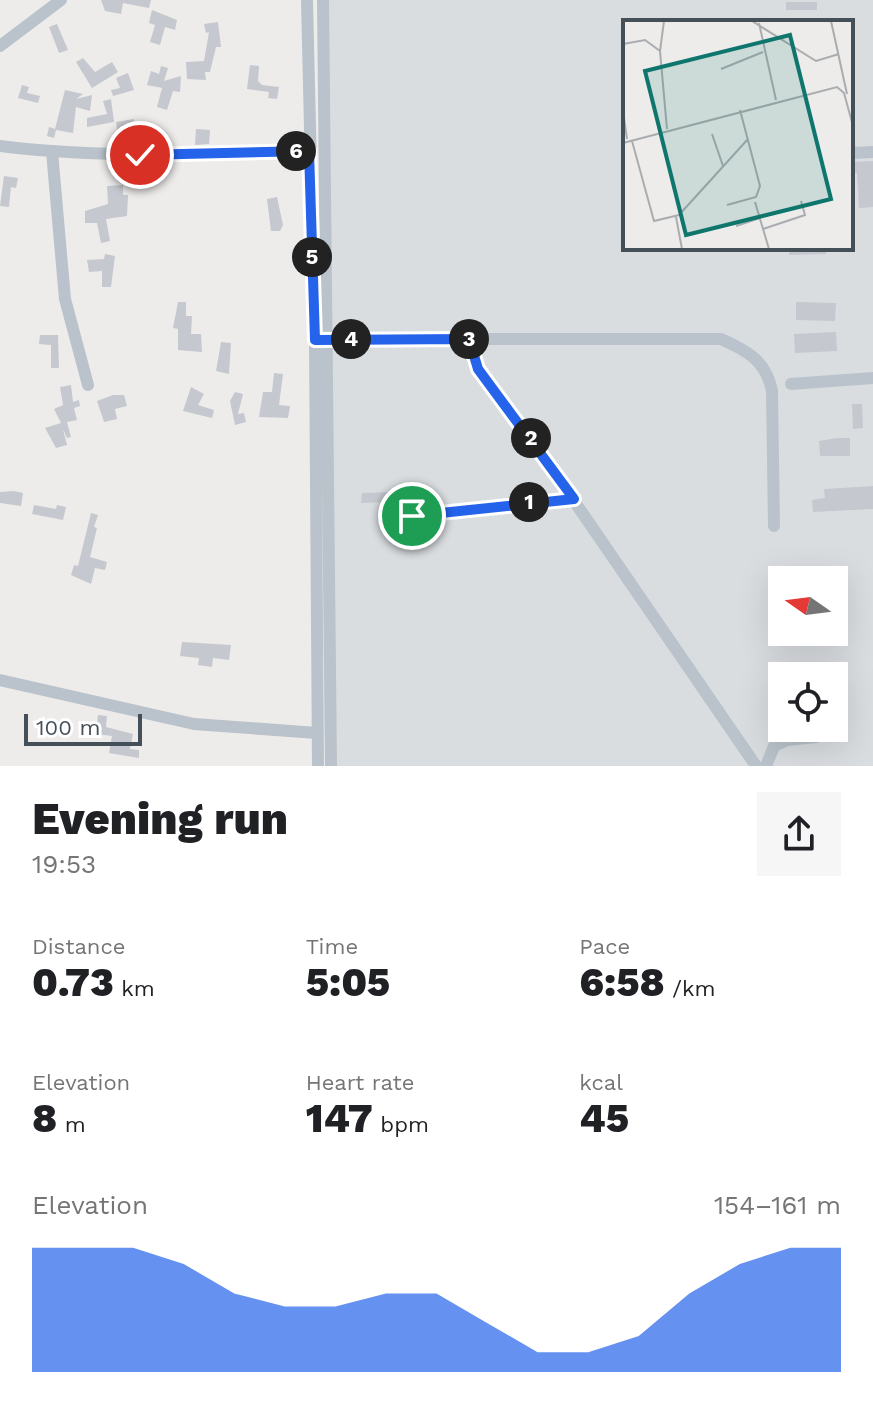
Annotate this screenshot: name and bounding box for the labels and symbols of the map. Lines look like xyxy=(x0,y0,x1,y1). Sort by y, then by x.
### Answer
inset map xyxy=(623,20,853,250)
pin xyxy=(106,121,174,189)
pin: 6 xyxy=(276,131,316,171)
pin: 5 xyxy=(292,237,332,277)
pin: 4 xyxy=(331,319,371,359)
pin: 3 xyxy=(449,319,489,359)
pin: 2 xyxy=(511,418,551,458)
pin xyxy=(378,482,446,550)
pin: 1 xyxy=(509,482,549,522)
north arrow xyxy=(768,566,848,646)
scale bar xyxy=(24,710,142,746)

